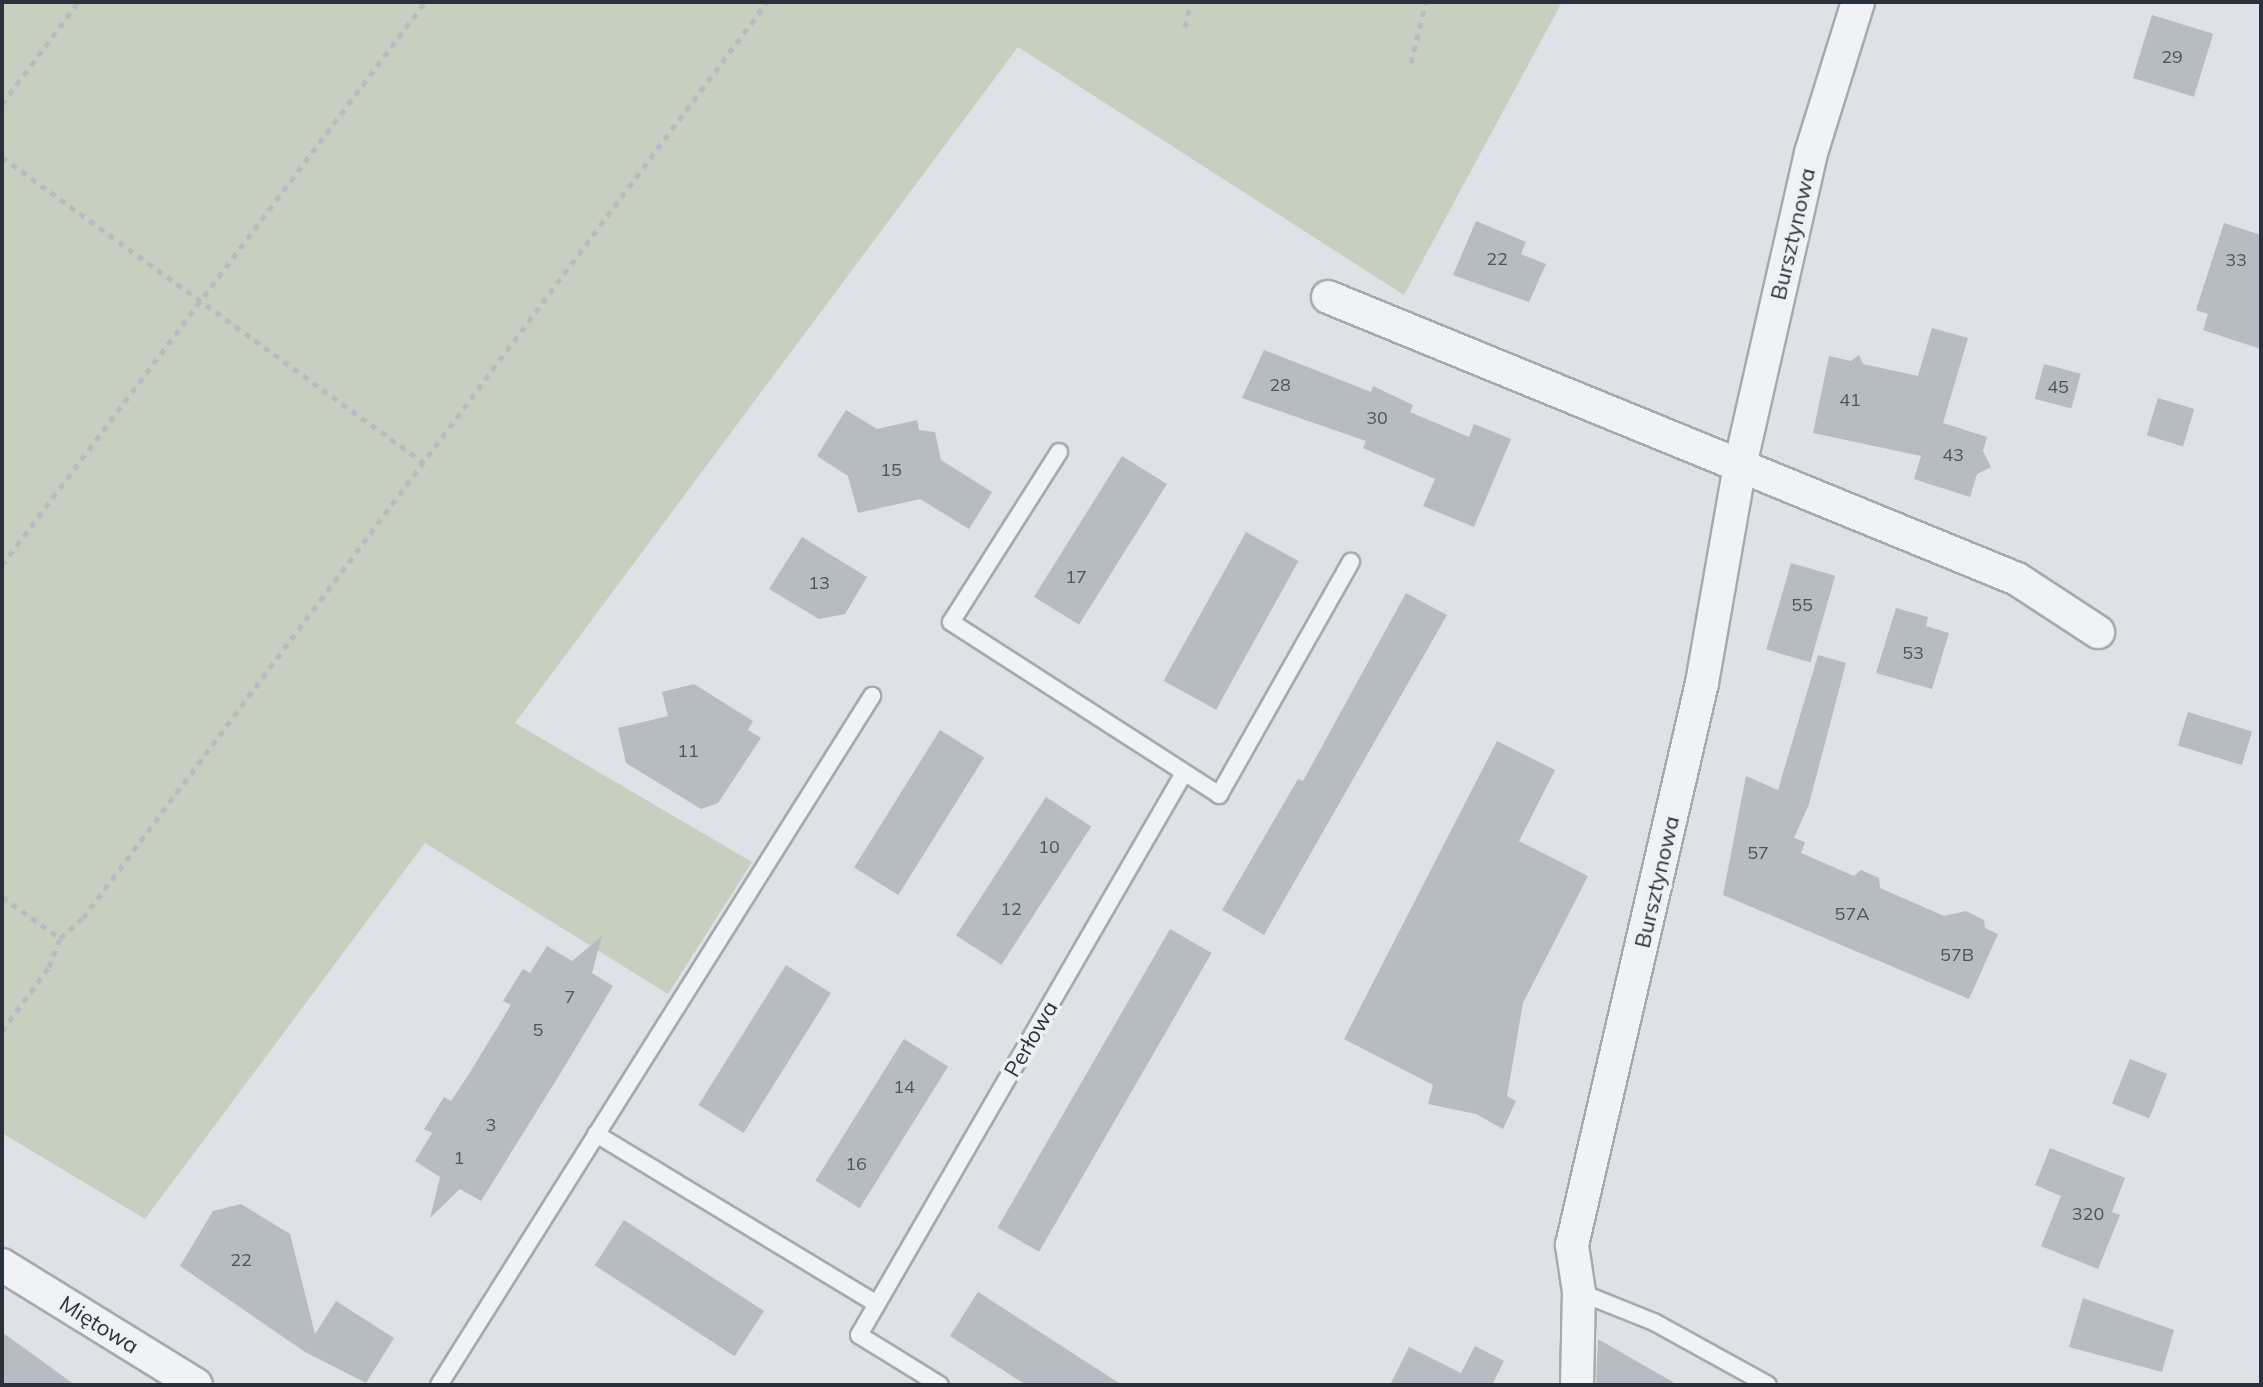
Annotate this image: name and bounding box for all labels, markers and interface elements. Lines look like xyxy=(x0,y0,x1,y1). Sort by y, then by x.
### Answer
house number: 29 xyxy=(2161,46,2183,68)
street label: Bursztynowa xyxy=(1765,165,1821,303)
house number: 22 xyxy=(1486,248,1508,270)
house number: 33 xyxy=(2225,249,2247,271)
house number: 28 xyxy=(1269,374,1291,396)
house number: 45 xyxy=(2047,376,2069,398)
house number: 41 xyxy=(1839,389,1861,411)
house number: 30 xyxy=(1366,407,1388,429)
house number: 43 xyxy=(1942,444,1964,466)
house number: 15 xyxy=(880,459,902,481)
house number: 17 xyxy=(1065,566,1087,588)
house number: 13 xyxy=(808,572,830,594)
house number: 55 xyxy=(1791,594,1813,616)
house number: 53 xyxy=(1902,642,1924,664)
house number: 11 xyxy=(677,740,699,762)
street label: Bursztynowa xyxy=(1629,813,1685,951)
house number: 10 xyxy=(1038,836,1060,858)
house number: 57 xyxy=(1747,842,1769,864)
house number: 12 xyxy=(1000,898,1022,920)
house number: 57A xyxy=(1835,903,1869,925)
house number: 57B xyxy=(1940,944,1974,966)
house number: 7 xyxy=(565,986,575,1008)
street label: Perłowa xyxy=(999,996,1063,1082)
house number: 5 xyxy=(533,1019,543,1041)
house number: 14 xyxy=(893,1076,915,1098)
house number: 3 xyxy=(486,1114,496,1136)
house number: 1 xyxy=(454,1147,464,1169)
house number: 16 xyxy=(845,1153,867,1175)
house number: 320 xyxy=(2072,1203,2104,1225)
house number: 22 xyxy=(230,1249,252,1271)
street label: Miętowa xyxy=(55,1290,143,1360)

